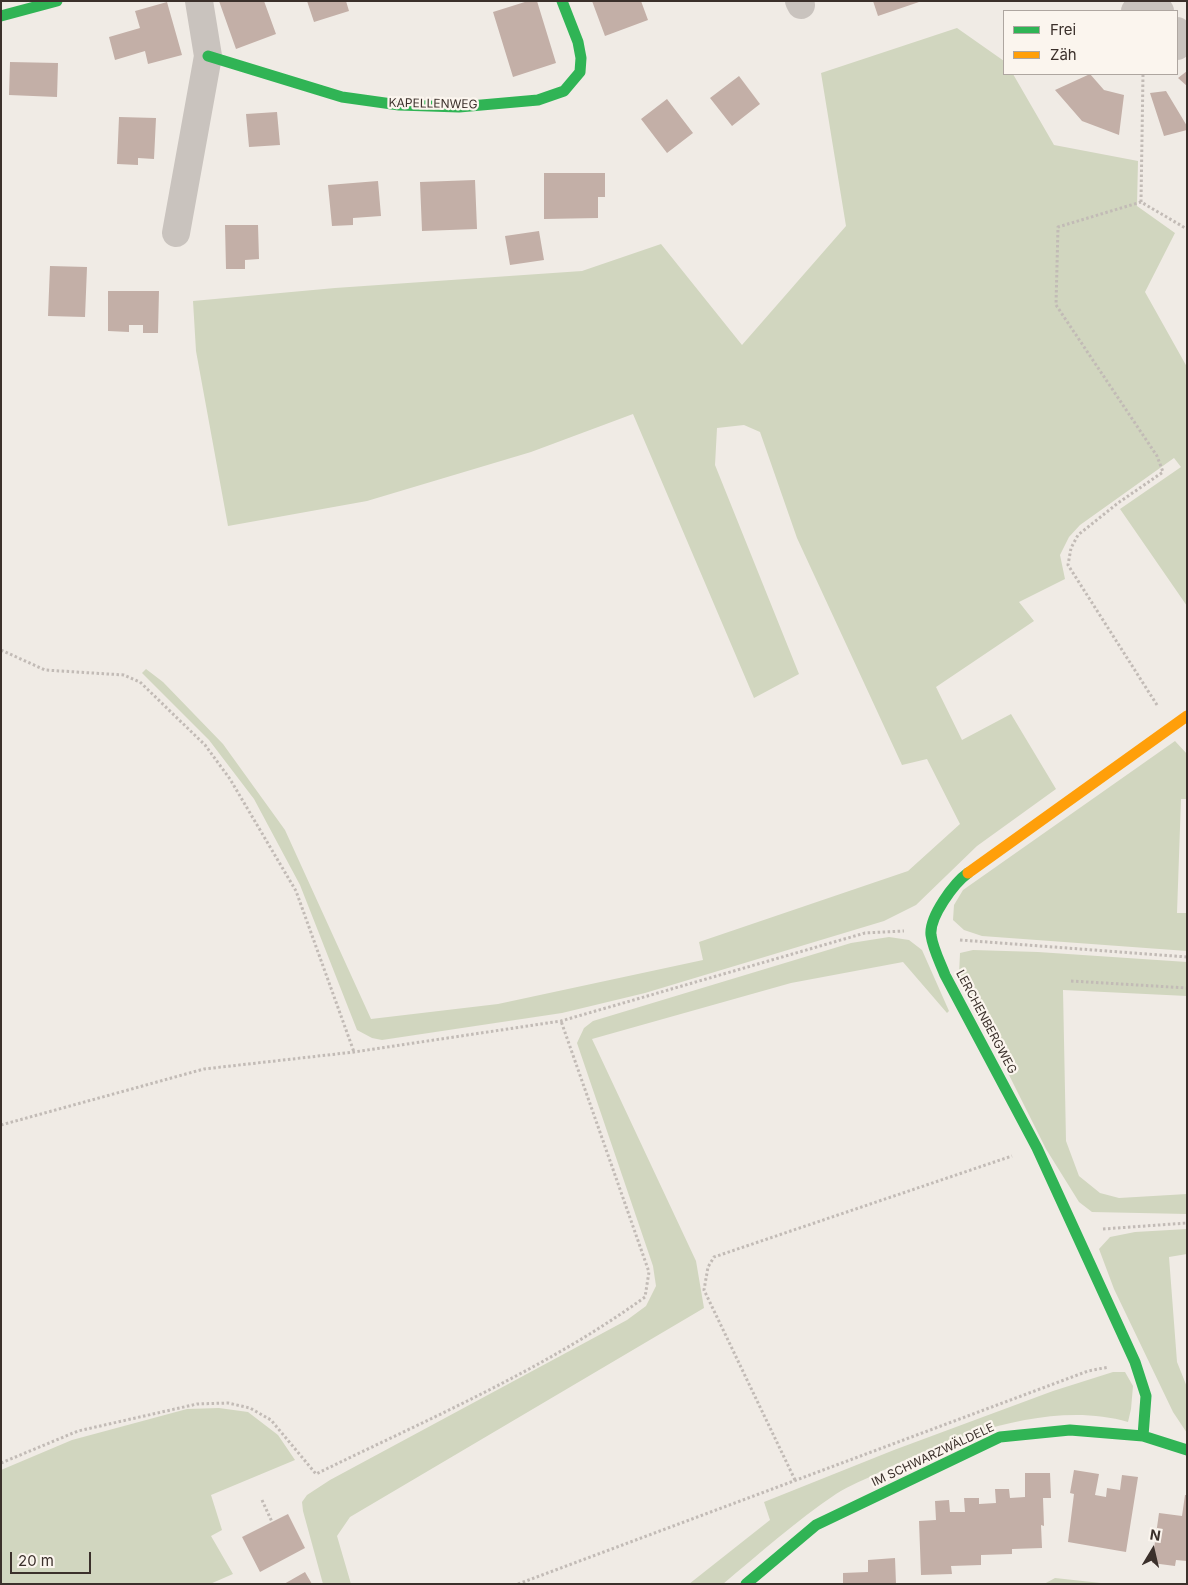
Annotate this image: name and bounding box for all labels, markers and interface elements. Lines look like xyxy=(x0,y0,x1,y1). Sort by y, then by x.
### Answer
legend xyxy=(1003,10,1178,75)
text: Frei xyxy=(1050,20,1076,39)
text: Zäh xyxy=(1050,45,1077,64)
street label: KAPELLENWEG xyxy=(388,96,478,112)
street label: LERCHENBERGWEG xyxy=(953,968,1019,1076)
street label: IM SCHWARZWÄLDELE xyxy=(869,1420,997,1490)
north arrow xyxy=(1128,1525,1178,1575)
text: N xyxy=(1149,1525,1162,1544)
scale bar xyxy=(12,1542,94,1574)
text: 20 m xyxy=(18,1551,54,1570)

